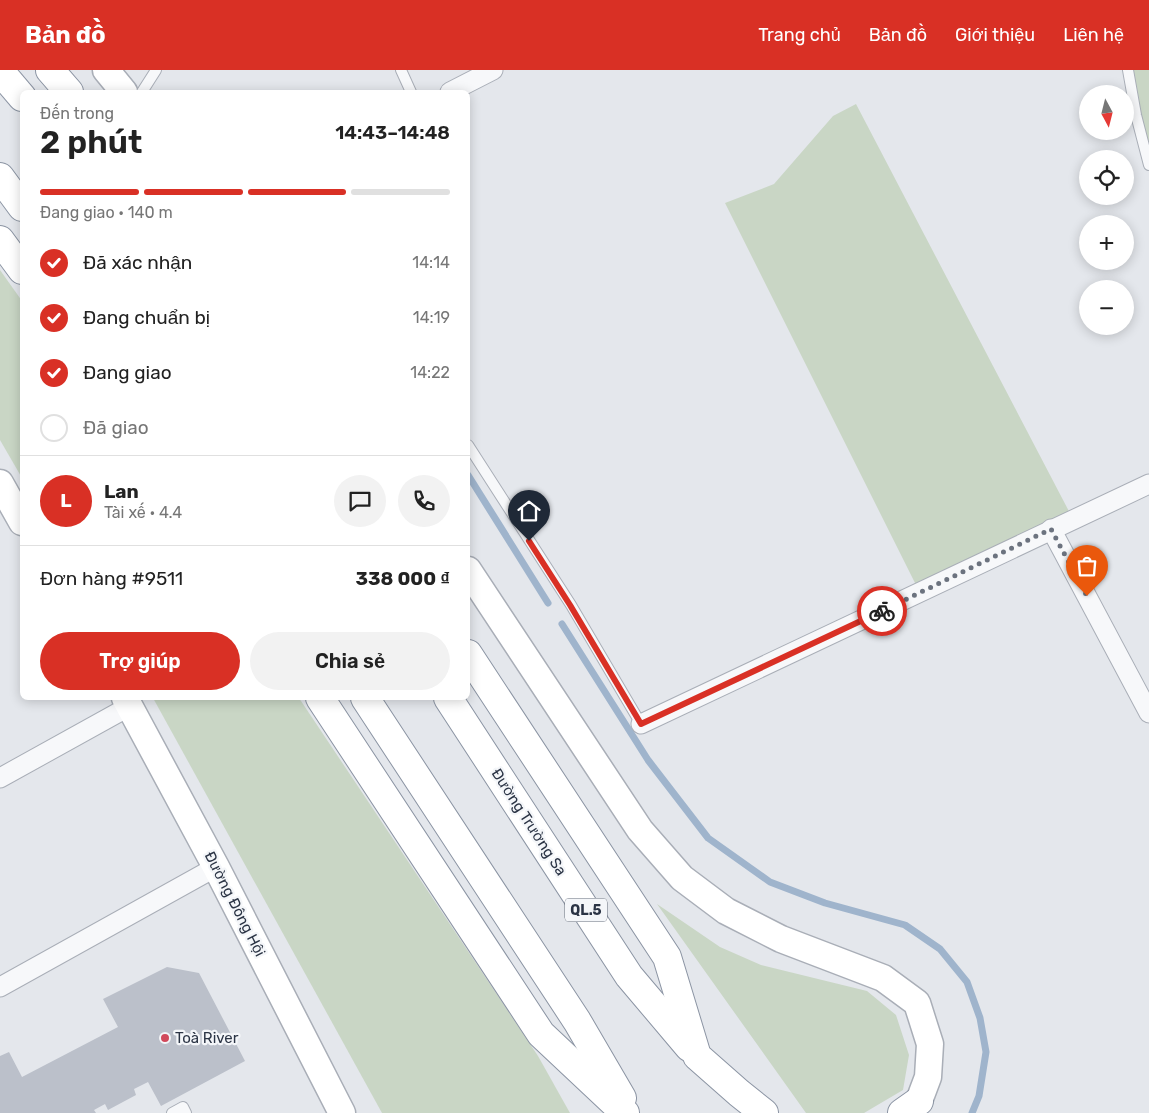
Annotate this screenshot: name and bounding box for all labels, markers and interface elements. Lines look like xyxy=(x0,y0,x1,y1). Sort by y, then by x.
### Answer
text: Bản đồ xyxy=(25,21,106,49)
text: Trang chủ xyxy=(758,24,841,46)
text: Bản đồ xyxy=(869,24,927,46)
text: Giới thiệu xyxy=(955,24,1035,46)
text: Liên hệ xyxy=(1063,24,1124,46)
north arrow xyxy=(1079,85,1134,140)
map controls xyxy=(1079,85,1134,335)
text: Đến trong xyxy=(40,104,114,123)
text: 14:43–14:48 xyxy=(335,121,450,144)
text: 2 phút xyxy=(40,123,142,161)
button: locate xyxy=(1079,150,1134,205)
text: Đang giao · 140 m xyxy=(40,203,173,222)
button: + xyxy=(1079,215,1134,270)
icon: check xyxy=(40,249,68,277)
text: Đã xác nhận xyxy=(83,251,192,274)
text: 14:14 xyxy=(412,253,450,272)
button: − xyxy=(1079,280,1134,335)
icon: check xyxy=(40,304,68,332)
text: Đang chuẩn bị xyxy=(83,306,210,329)
text: 14:19 xyxy=(413,308,450,327)
icon: check xyxy=(40,359,68,387)
text: Đang giao xyxy=(83,361,172,384)
text: 14:22 xyxy=(410,363,450,382)
text: Đã giao xyxy=(83,416,149,439)
button: chat xyxy=(334,475,386,527)
button: phone xyxy=(398,475,450,527)
text: Lan xyxy=(104,480,139,503)
text: L xyxy=(60,489,72,512)
pin xyxy=(508,490,550,541)
icon: home xyxy=(515,497,543,525)
text: Tài xế · 4.4 xyxy=(104,503,182,522)
pin xyxy=(1066,545,1108,596)
icon: bag xyxy=(1073,552,1101,580)
text: Đơn hàng #9511 xyxy=(40,567,183,590)
text: 338 000 ₫ xyxy=(355,567,450,590)
courier xyxy=(857,586,907,636)
icon: bike xyxy=(868,597,896,625)
button: Trợ giúp xyxy=(40,632,240,690)
button: Chia sẻ xyxy=(250,632,450,690)
street label: Đường Trường Sa xyxy=(488,765,570,879)
street label: Đường Đông Hội xyxy=(201,848,269,960)
road number: QL.5 xyxy=(565,898,607,922)
place label: Toà River xyxy=(175,1029,239,1047)
marker: Toà River xyxy=(159,1032,171,1044)

